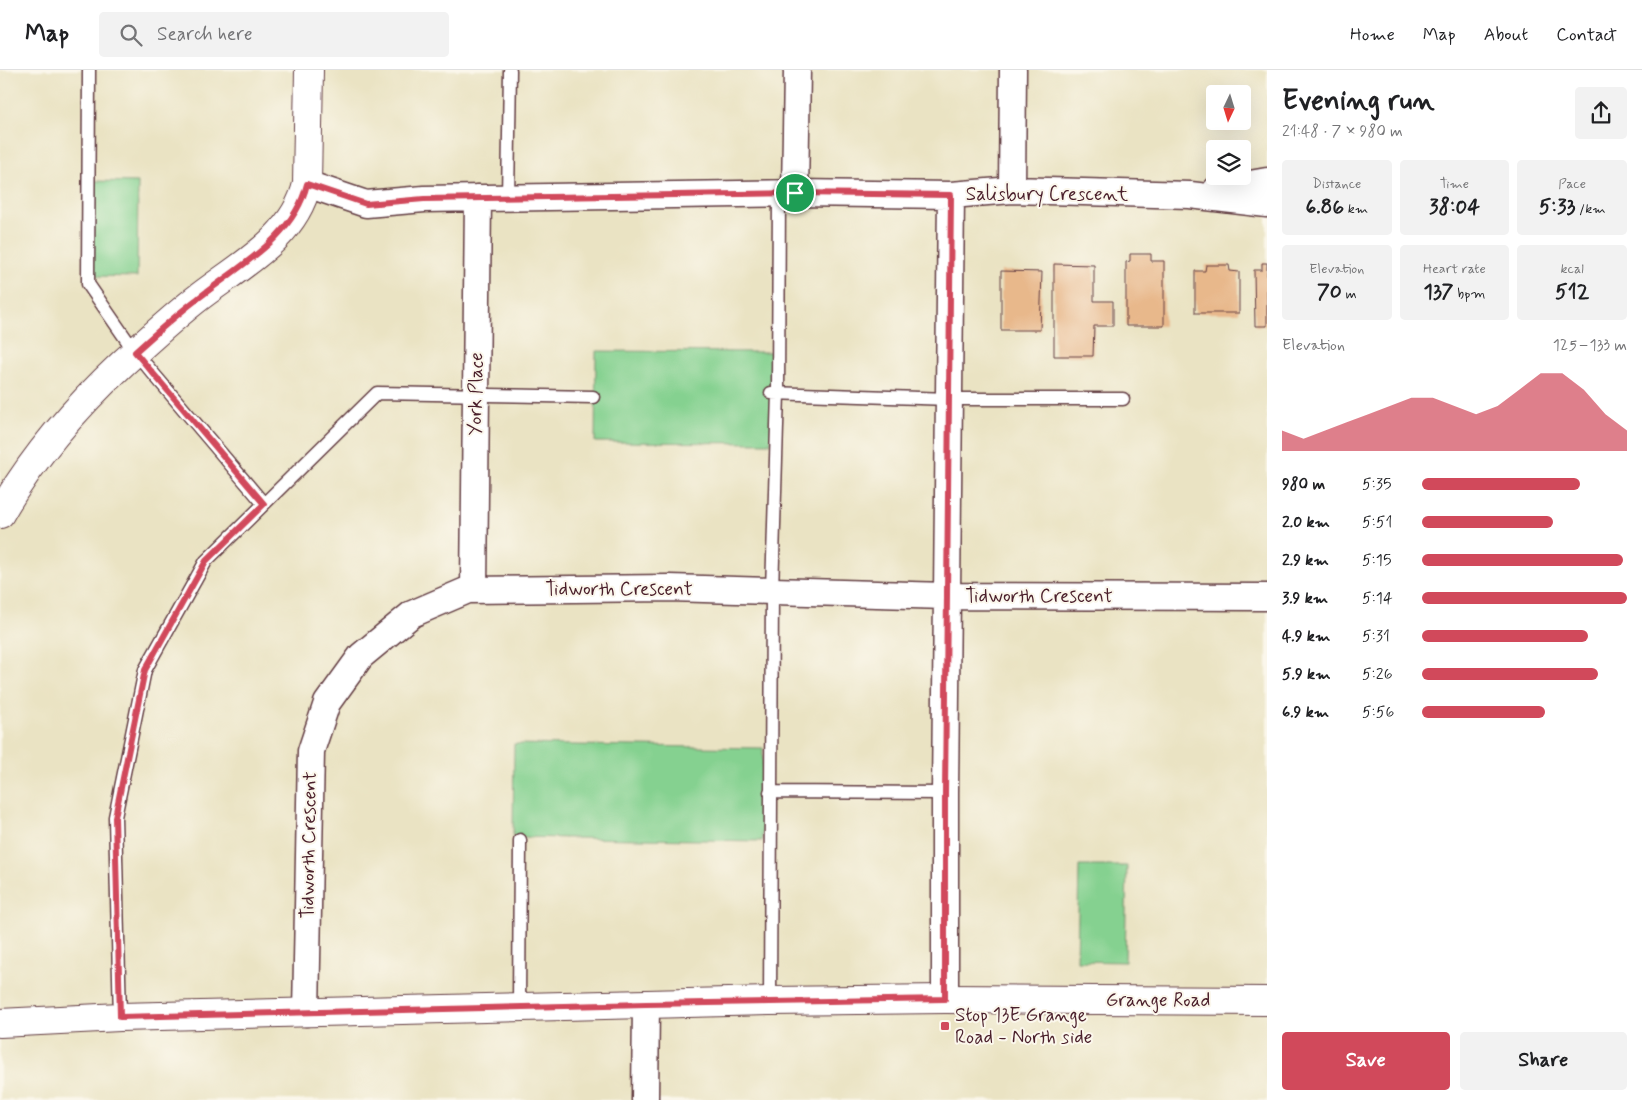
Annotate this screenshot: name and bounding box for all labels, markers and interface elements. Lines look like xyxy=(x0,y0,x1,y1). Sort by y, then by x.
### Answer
search box xyxy=(99,12,449,57)
text: Map xyxy=(25,19,69,50)
icon: search xyxy=(117,21,145,49)
text: Search here xyxy=(157,22,253,47)
text: Home xyxy=(1350,23,1395,47)
text: Map xyxy=(1423,23,1456,47)
text: About xyxy=(1484,23,1528,47)
text: Contact xyxy=(1556,23,1617,47)
text: Evening run xyxy=(1282,83,1435,120)
north arrow xyxy=(1206,85,1251,130)
map controls xyxy=(1206,85,1251,185)
button: share xyxy=(1575,87,1627,139)
text: 21:48 · 7 × 980 m xyxy=(1282,121,1403,142)
button: layers xyxy=(1206,140,1251,185)
pin xyxy=(774,172,816,214)
text: Distance xyxy=(1312,175,1361,193)
text: Time xyxy=(1440,175,1469,193)
text: Pace xyxy=(1558,175,1586,193)
icon: arrive xyxy=(781,179,809,207)
street label: Salisbury Crescent xyxy=(966,182,1128,208)
text: 6.86 xyxy=(1305,193,1344,221)
text: 38:04 xyxy=(1429,193,1480,221)
text: 5:33 xyxy=(1539,193,1575,221)
text: km xyxy=(1344,200,1368,218)
text: /km xyxy=(1575,200,1606,218)
text: Elevation xyxy=(1309,260,1364,278)
text: Heart rate xyxy=(1423,260,1486,278)
text: kcal xyxy=(1560,260,1584,278)
text: 70 xyxy=(1317,278,1342,306)
text: 137 xyxy=(1424,278,1454,306)
text: 512 xyxy=(1555,278,1589,306)
text: m xyxy=(1342,285,1357,303)
text: bpm xyxy=(1454,285,1485,303)
text: Elevation xyxy=(1282,335,1345,356)
text: 125–133 m xyxy=(1553,335,1627,356)
street label: York Place xyxy=(463,352,489,436)
text: 980 m xyxy=(1282,474,1325,495)
text: 5:35 xyxy=(1362,474,1392,495)
text: 2.0 km xyxy=(1282,512,1330,533)
text: 5:51 xyxy=(1362,512,1392,533)
text: 2.9 km xyxy=(1282,550,1329,571)
text: 5:15 xyxy=(1362,550,1392,571)
street label: Tidworth Crescent xyxy=(545,577,693,602)
street label: Tidworth Crescent xyxy=(965,584,1113,609)
text: 3.9 km xyxy=(1282,588,1328,609)
text: 5:14 xyxy=(1362,588,1393,609)
text: 4.9 km xyxy=(1282,626,1330,647)
text: 5:31 xyxy=(1362,626,1390,647)
text: 5.9 km xyxy=(1282,664,1330,685)
text: 5:26 xyxy=(1362,664,1393,685)
text: 6.9 km xyxy=(1282,702,1329,723)
text: 5:56 xyxy=(1362,702,1394,723)
street label: Tidworth Crescent xyxy=(295,771,323,919)
street label: Grange Road xyxy=(1106,988,1210,1014)
place label: Stop 13E Grange Road - North side xyxy=(955,1003,1092,1050)
marker: Stop 13E Grange Road - North side xyxy=(939,1020,951,1032)
button: Save xyxy=(1282,1032,1450,1090)
button: Share xyxy=(1460,1032,1627,1090)

